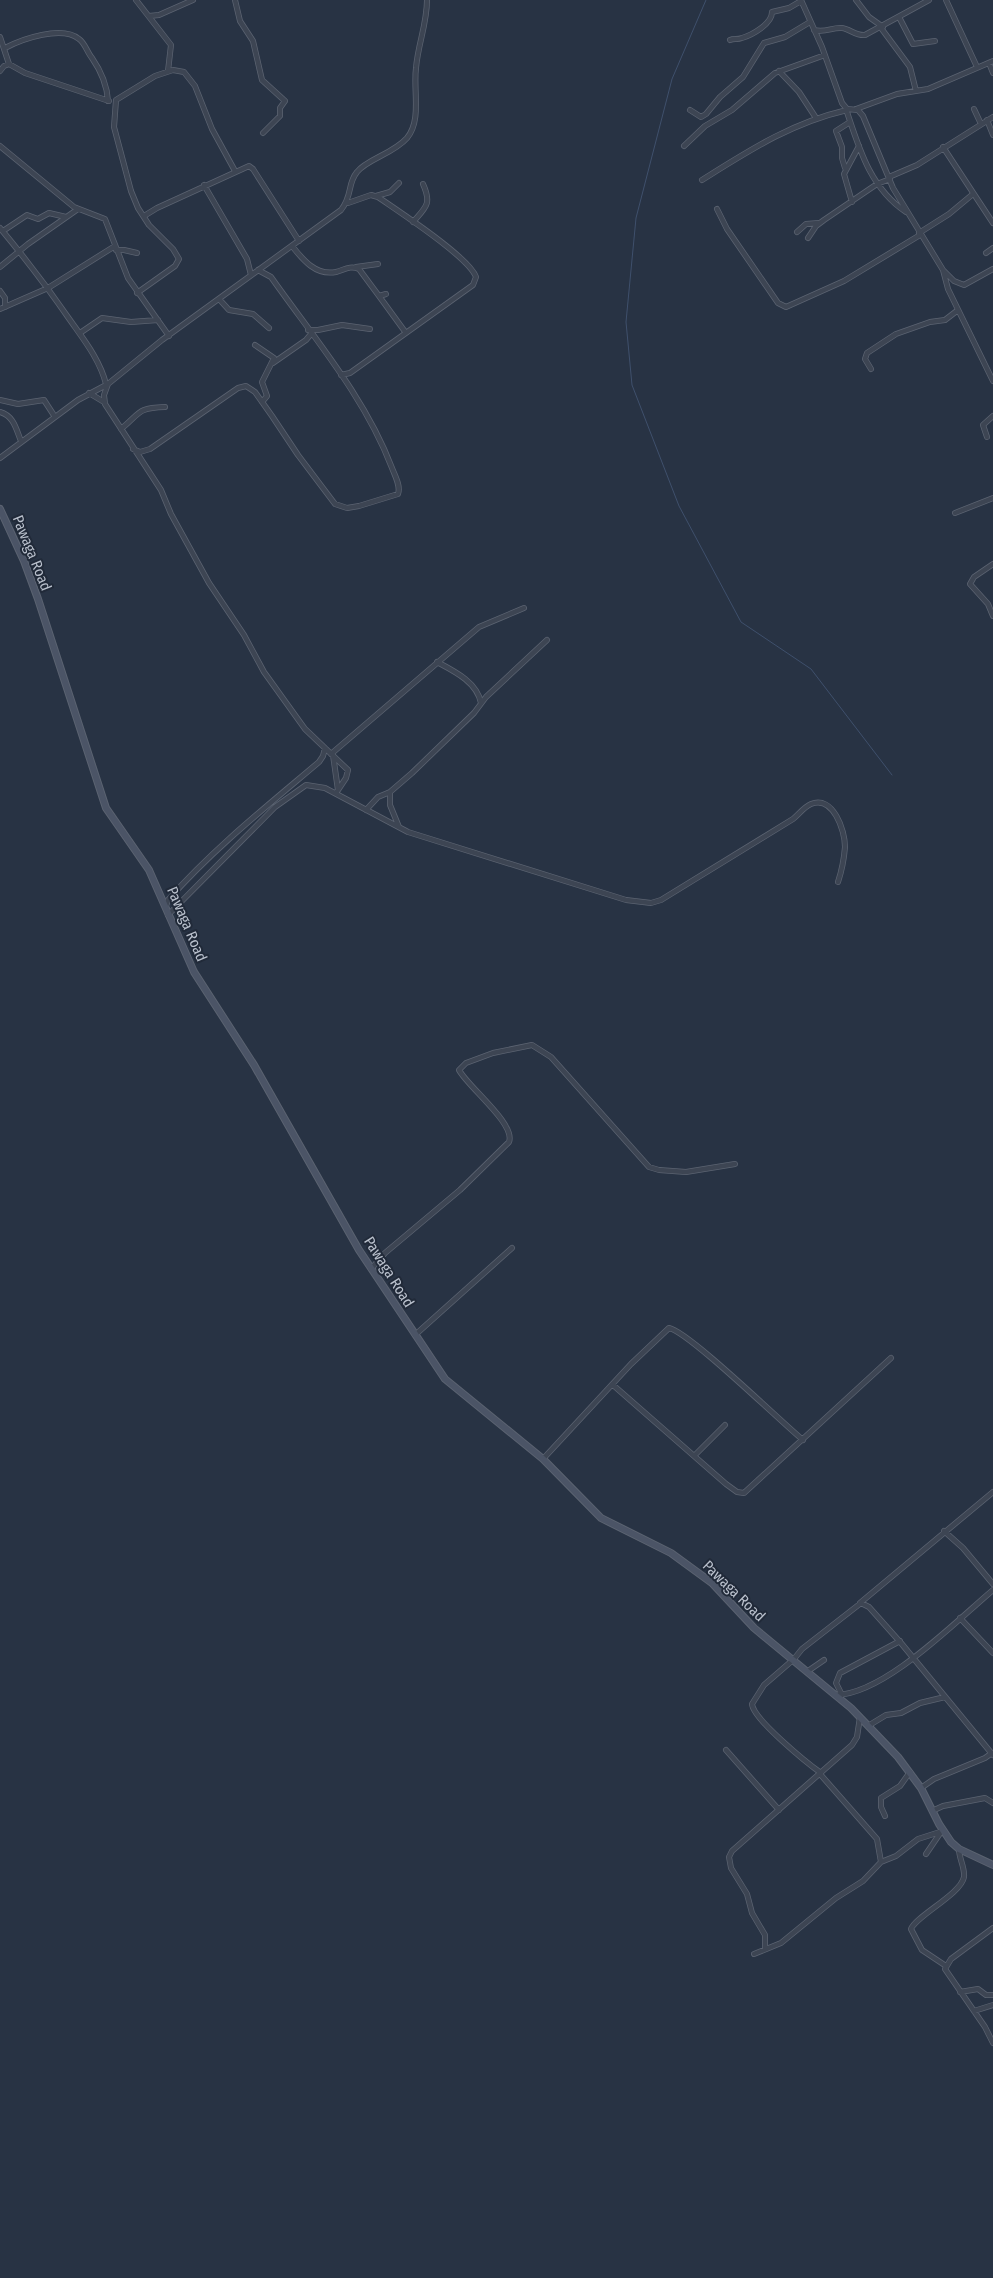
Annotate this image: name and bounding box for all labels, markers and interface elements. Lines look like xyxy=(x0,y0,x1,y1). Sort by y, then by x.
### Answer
street label: Pawaga Road xyxy=(9,513,55,593)
street label: Pawaga Road xyxy=(163,884,211,964)
street label: Pawaga Road xyxy=(360,1233,418,1311)
street label: Pawaga Road xyxy=(699,1557,769,1625)

